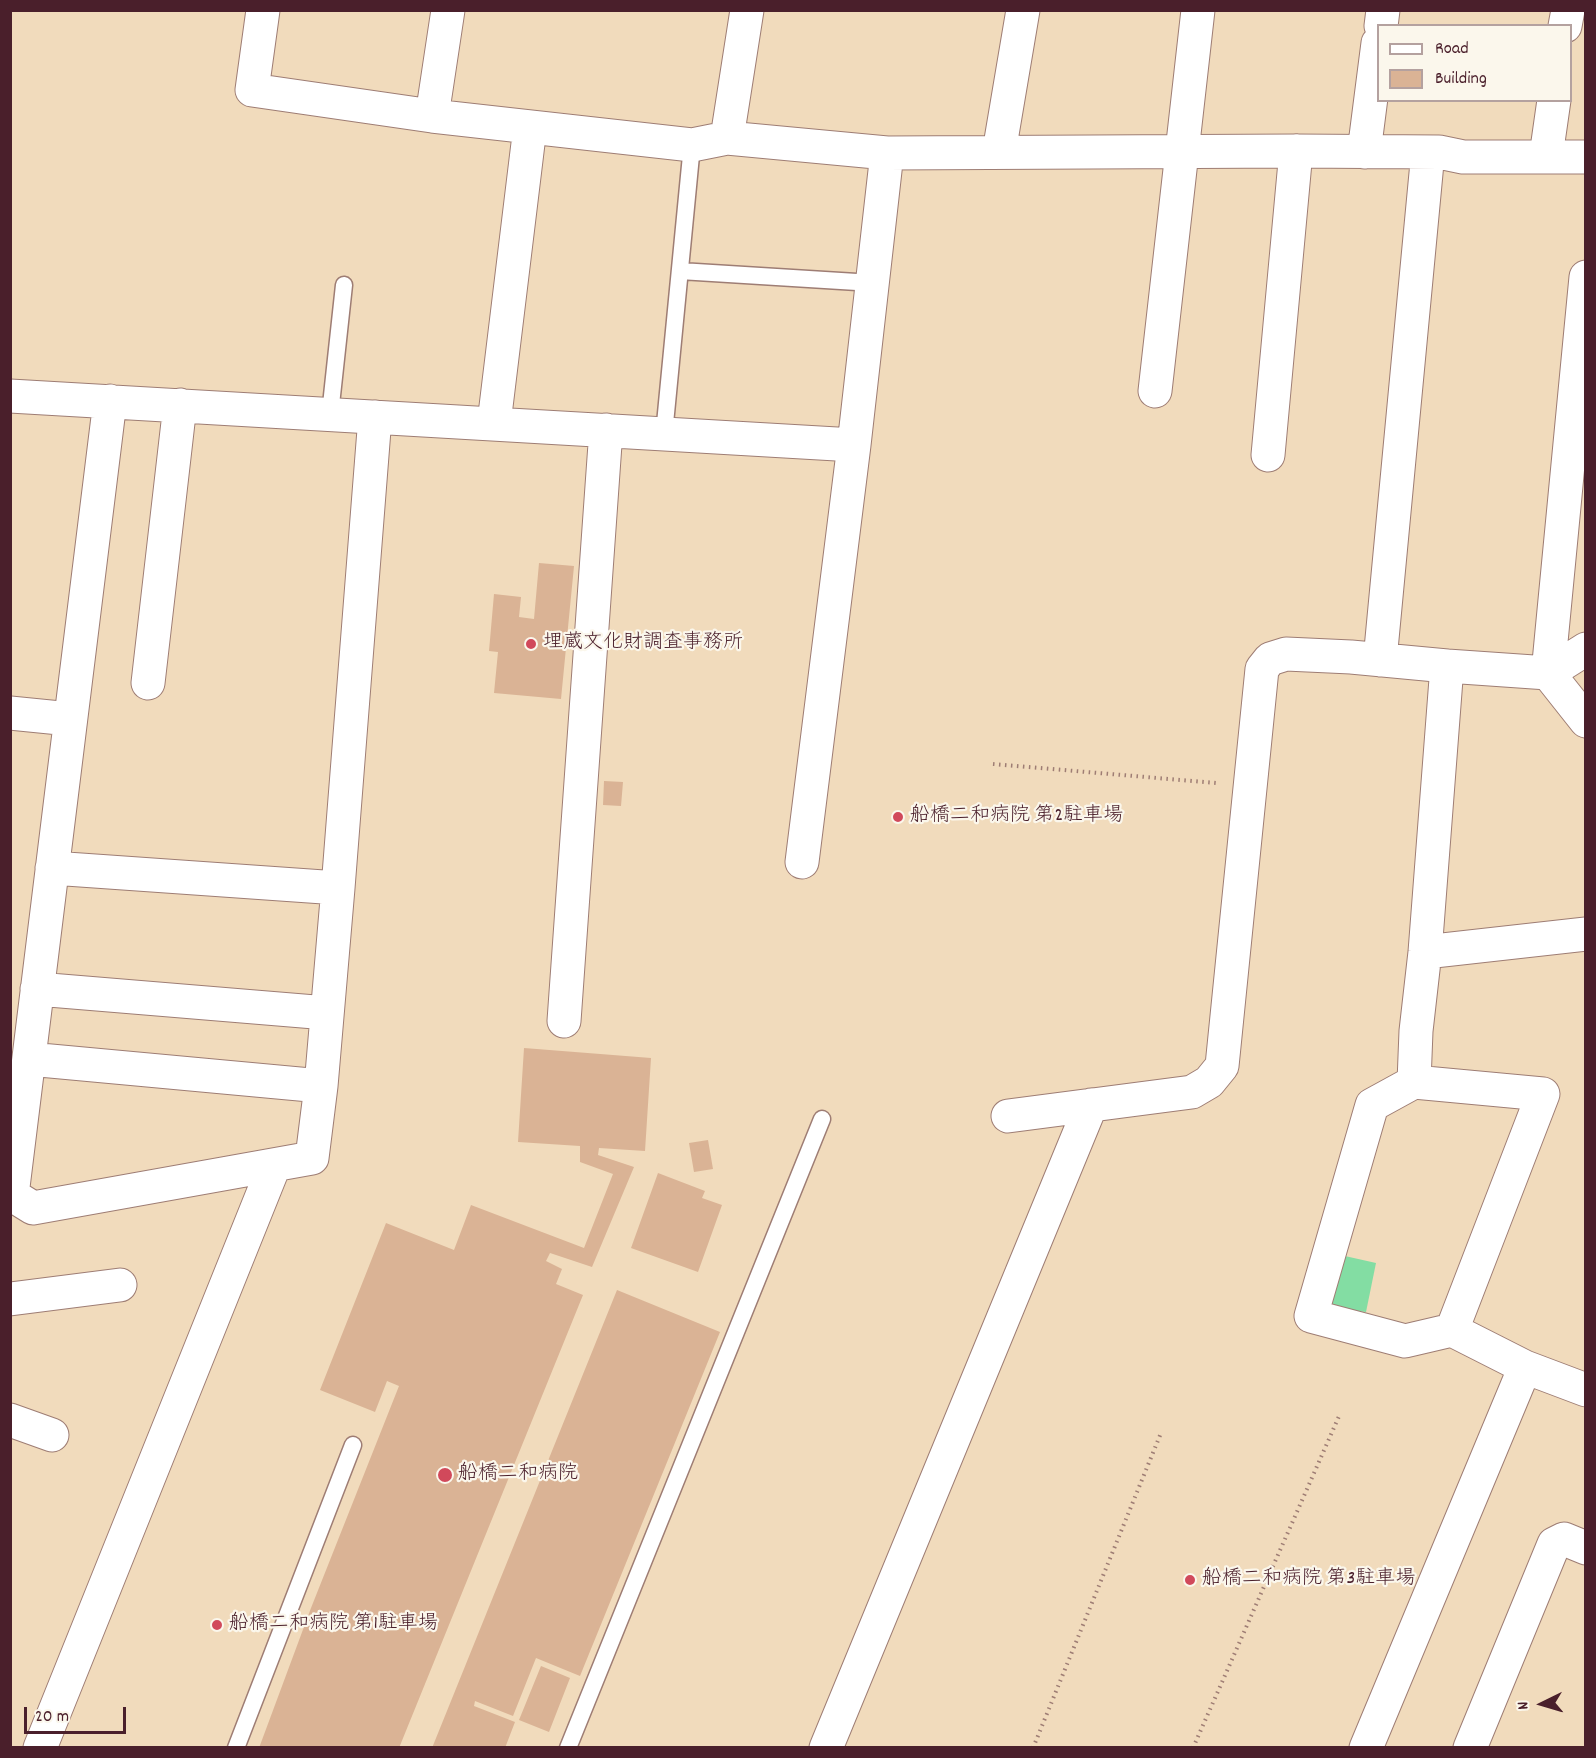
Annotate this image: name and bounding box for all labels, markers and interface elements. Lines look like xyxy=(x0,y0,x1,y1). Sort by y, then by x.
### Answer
legend xyxy=(1377,24,1572,102)
text: Road xyxy=(1435,37,1469,62)
text: Building xyxy=(1435,67,1487,92)
place label: 埋蔵文化財調査事務所 xyxy=(543,632,743,656)
marker: 埋蔵文化財調査事務所 xyxy=(524,637,538,651)
place label: 船橋二和病院 第2駐車場 xyxy=(910,805,1123,829)
marker: 船橋二和病院 第2駐車場 xyxy=(891,810,905,824)
place label: 船橋二和病院 xyxy=(458,1463,578,1487)
marker: 船橋二和病院 xyxy=(436,1466,454,1484)
place label: 船橋二和病院 第3駐車場 xyxy=(1202,1568,1415,1592)
marker: 船橋二和病院 第3駐車場 xyxy=(1183,1573,1197,1587)
place label: 船橋二和病院 第1駐車場 xyxy=(229,1613,438,1637)
marker: 船橋二和病院 第1駐車場 xyxy=(210,1618,224,1632)
north arrow xyxy=(1512,1674,1572,1734)
scale bar xyxy=(27,1695,129,1733)
text: N xyxy=(1512,1701,1535,1711)
text: 20 m xyxy=(35,1705,69,1730)

